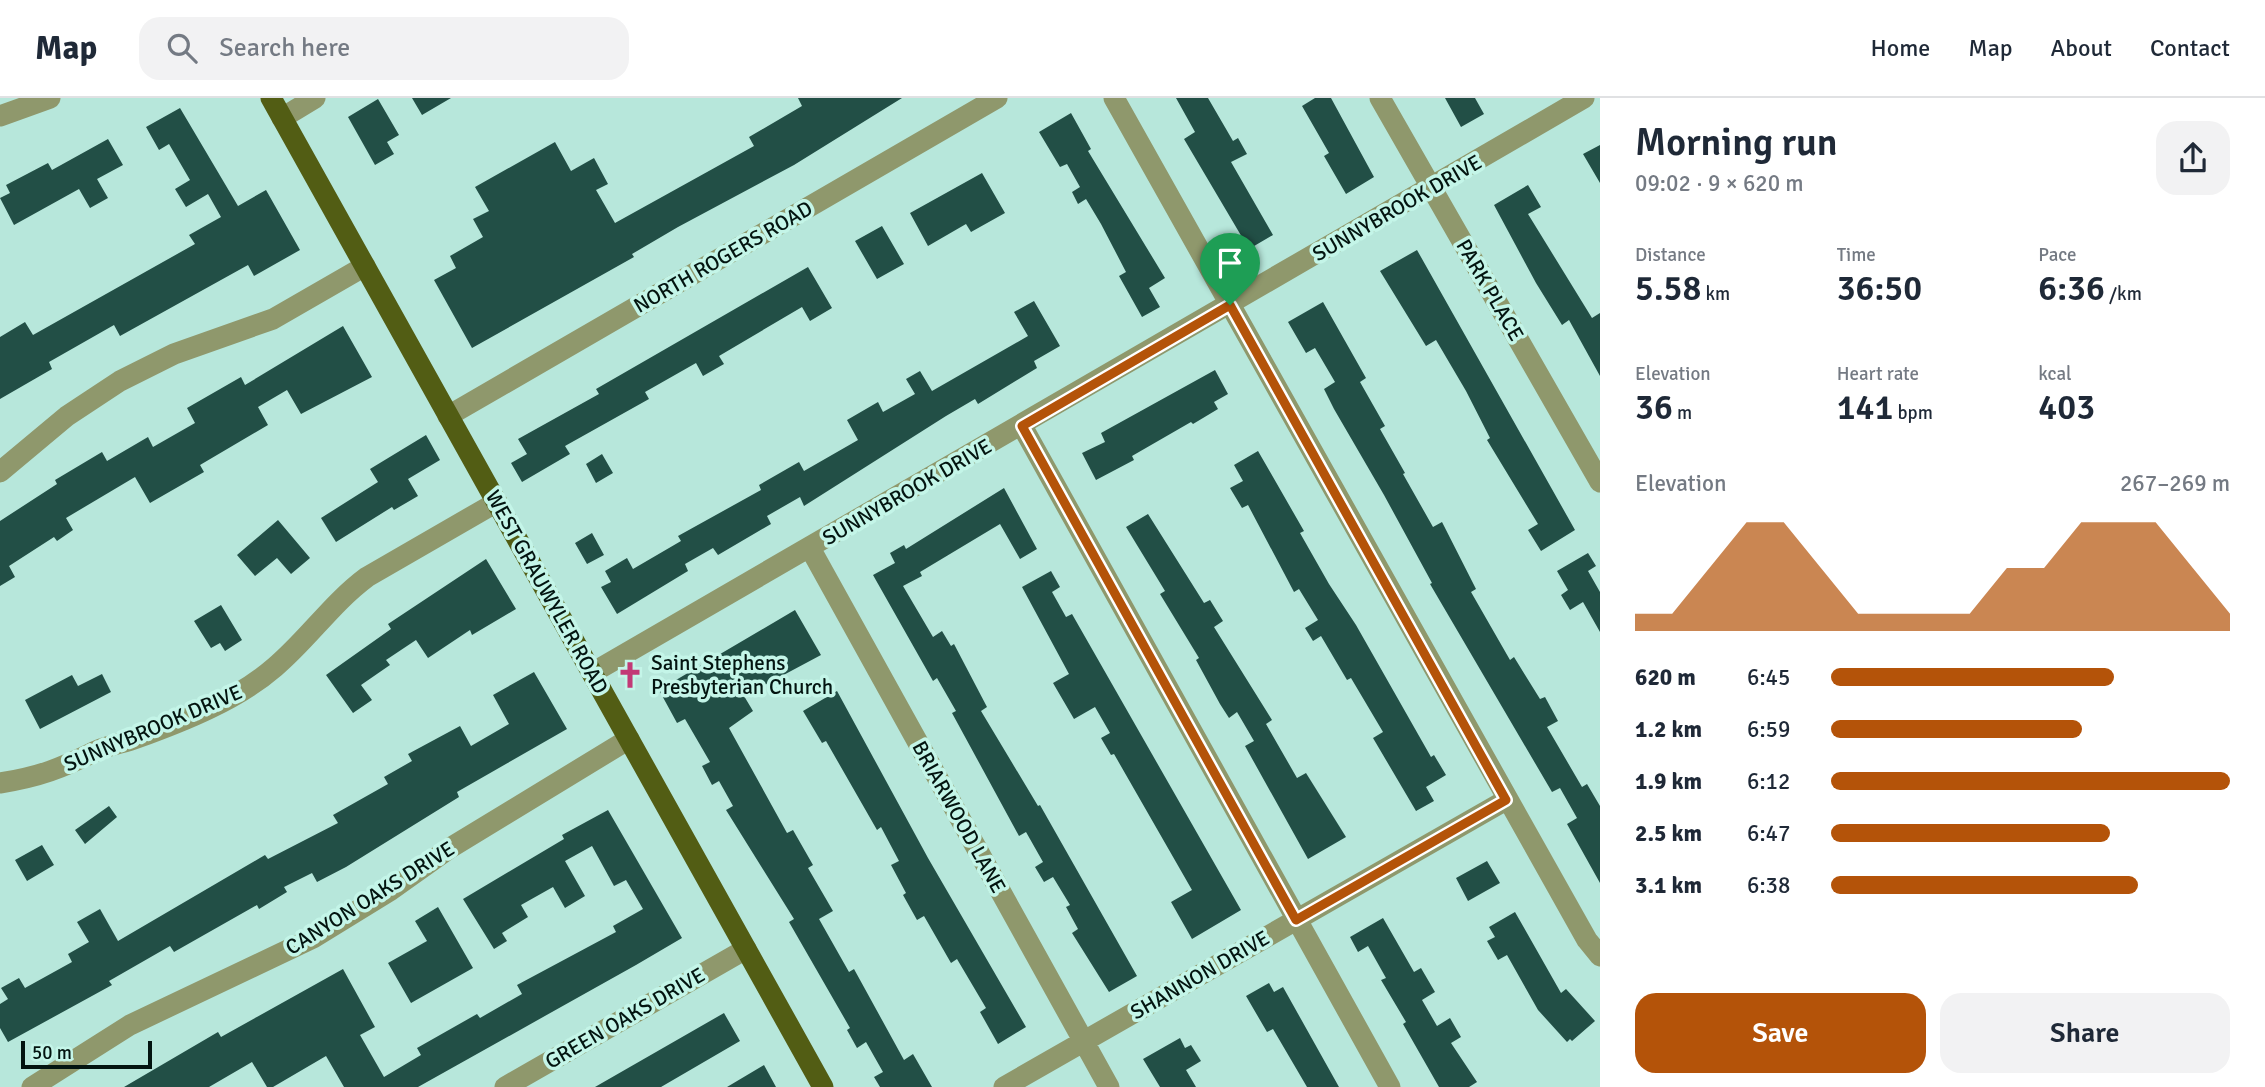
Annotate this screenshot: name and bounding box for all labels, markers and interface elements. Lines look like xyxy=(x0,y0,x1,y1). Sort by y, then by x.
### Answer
search box xyxy=(139,17,629,80)
text: Map xyxy=(35,28,97,69)
icon: search xyxy=(163,29,201,67)
text: Search here xyxy=(219,32,350,64)
text: Home xyxy=(1870,33,1930,63)
text: Map xyxy=(1968,33,2013,63)
text: About xyxy=(2051,33,2112,63)
text: Contact xyxy=(2150,33,2230,63)
text: Morning run xyxy=(1635,119,1838,166)
button: share xyxy=(2156,121,2230,195)
street label: SUNNYBROOK DRIVE xyxy=(1308,149,1486,267)
text: 09:02 · 9 × 620 m xyxy=(1635,169,1804,198)
street label: NORTH ROGERS ROAD xyxy=(629,195,817,319)
pin xyxy=(1200,233,1260,305)
street label: PARK PLACE xyxy=(1450,235,1530,345)
text: Distance xyxy=(1635,243,1706,267)
text: Time xyxy=(1837,243,1876,267)
text: Pace xyxy=(2038,243,2077,267)
icon: arrive xyxy=(1211,244,1249,282)
text: 5.58 xyxy=(1635,267,1701,310)
text: 36:50 xyxy=(1837,267,1922,310)
text: 6:36 xyxy=(2038,267,2105,310)
text: km xyxy=(1701,282,1730,306)
text: /km xyxy=(2105,282,2142,306)
text: Elevation xyxy=(1635,362,1711,386)
text: Heart rate xyxy=(1837,362,1919,386)
text: kcal xyxy=(2038,362,2072,386)
text: 36 xyxy=(1635,386,1673,429)
text: 141 xyxy=(1837,386,1893,429)
text: 403 xyxy=(2038,386,2095,429)
text: m xyxy=(1673,401,1692,425)
text: bpm xyxy=(1893,401,1933,425)
street label: SUNNYBROOK DRIVE xyxy=(818,433,996,551)
text: Elevation xyxy=(1635,469,1727,498)
text: 267–269 m xyxy=(2120,469,2230,498)
street label: WEST GRAUWYLER ROAD xyxy=(480,486,614,698)
place label: Saint Stephens Presbyterian Church xyxy=(651,650,833,700)
church icon: Saint Stephens Presbyterian Church xyxy=(615,660,645,690)
text: 620 m xyxy=(1635,663,1696,692)
text: 6:45 xyxy=(1747,663,1790,692)
street label: SUNNYBROOK DRIVE xyxy=(60,679,246,777)
text: 1.2 km xyxy=(1635,715,1702,744)
text: 6:59 xyxy=(1747,715,1790,744)
street label: BRIARWOOD LANE xyxy=(906,736,1012,898)
text: 1.9 km xyxy=(1635,767,1702,796)
text: 6:12 xyxy=(1747,767,1790,796)
text: 2.5 km xyxy=(1635,819,1702,848)
text: 6:47 xyxy=(1747,819,1790,848)
street label: CANYON OAKS DRIVE xyxy=(281,836,459,960)
text: 3.1 km xyxy=(1635,871,1702,900)
text: 6:38 xyxy=(1747,871,1790,900)
street label: SHANNON DRIVE xyxy=(1126,925,1274,1025)
street label: GREEN OAKS DRIVE xyxy=(540,962,710,1074)
button: Save xyxy=(1635,993,1926,1073)
button: Share xyxy=(1940,993,2230,1073)
scale bar xyxy=(21,1038,152,1070)
text: 50 m xyxy=(32,1041,72,1065)

